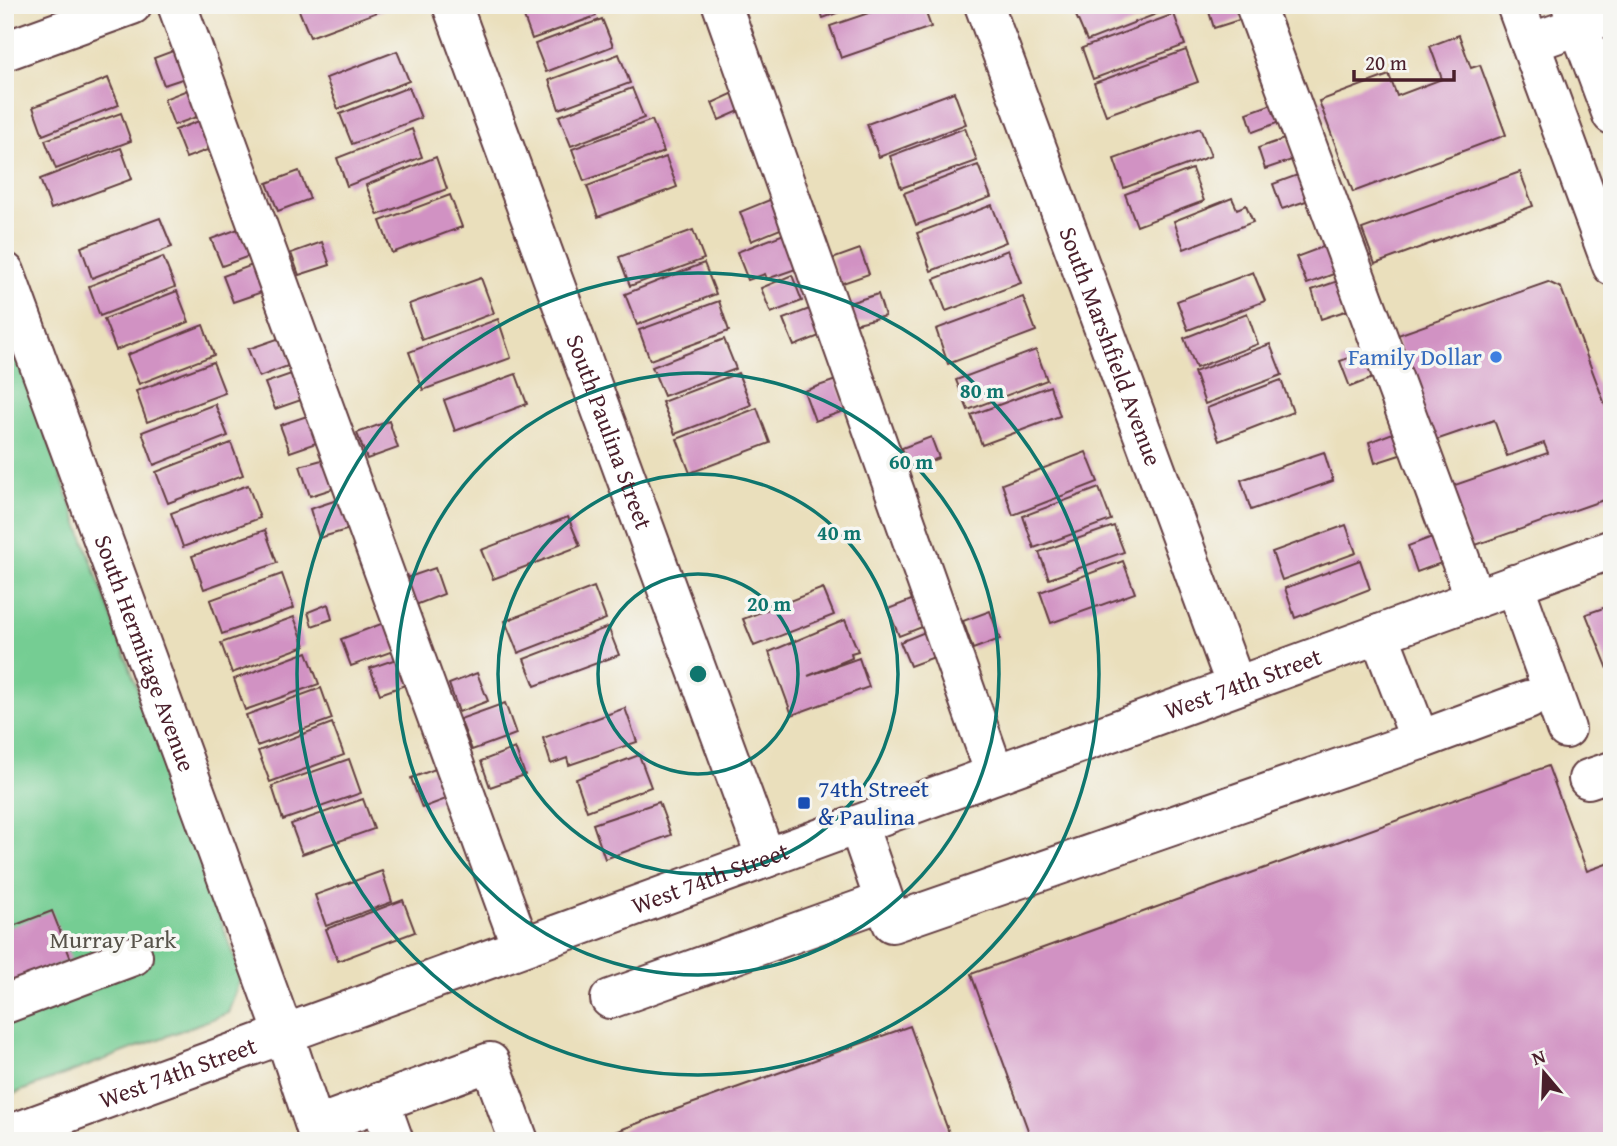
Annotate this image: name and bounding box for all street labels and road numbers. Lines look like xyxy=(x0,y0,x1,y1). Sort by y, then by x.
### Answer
street label: South Marshfield Avenue xyxy=(1051,222,1171,471)
street label: South Paulina Street xyxy=(558,329,662,535)
street label: South Hermitage Avenue xyxy=(86,530,204,776)
street label: West 74th Street xyxy=(1159,638,1327,728)
street label: West 74th Street xyxy=(627,833,794,923)
street label: West 74th Street xyxy=(94,1027,262,1117)

